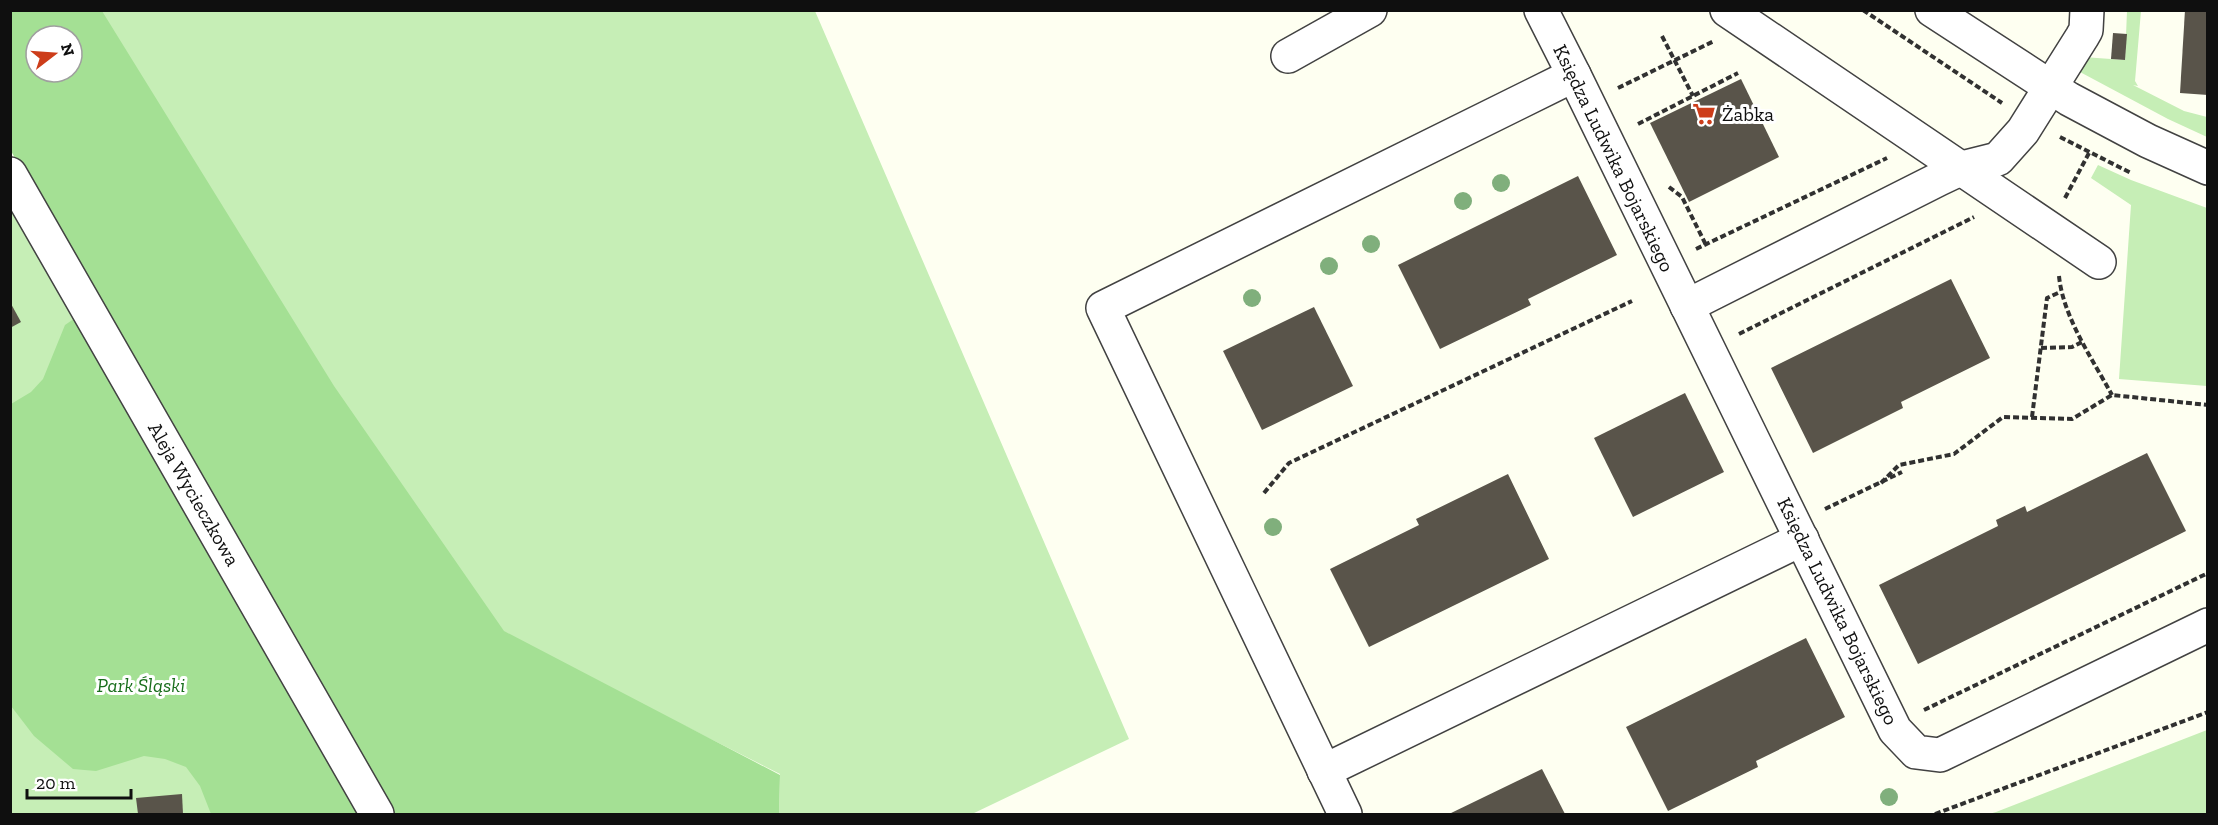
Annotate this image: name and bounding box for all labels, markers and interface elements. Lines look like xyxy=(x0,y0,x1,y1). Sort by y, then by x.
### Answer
north arrow xyxy=(24,24,84,84)
street label: Księdza Ludwika Bojarskiego xyxy=(1548,40,1680,276)
text: N xyxy=(57,41,79,58)
supermarket icon: Żabka xyxy=(1691,101,1717,127)
place label: Żabka xyxy=(1722,102,1774,126)
street label: Aleja Wycieczkowa xyxy=(143,418,245,570)
street label: Księdza Ludwika Bojarskiego xyxy=(1772,493,1904,729)
park label: Park Śląski xyxy=(97,673,185,697)
scale bar xyxy=(27,762,130,800)
text: 20 m xyxy=(36,772,76,794)

